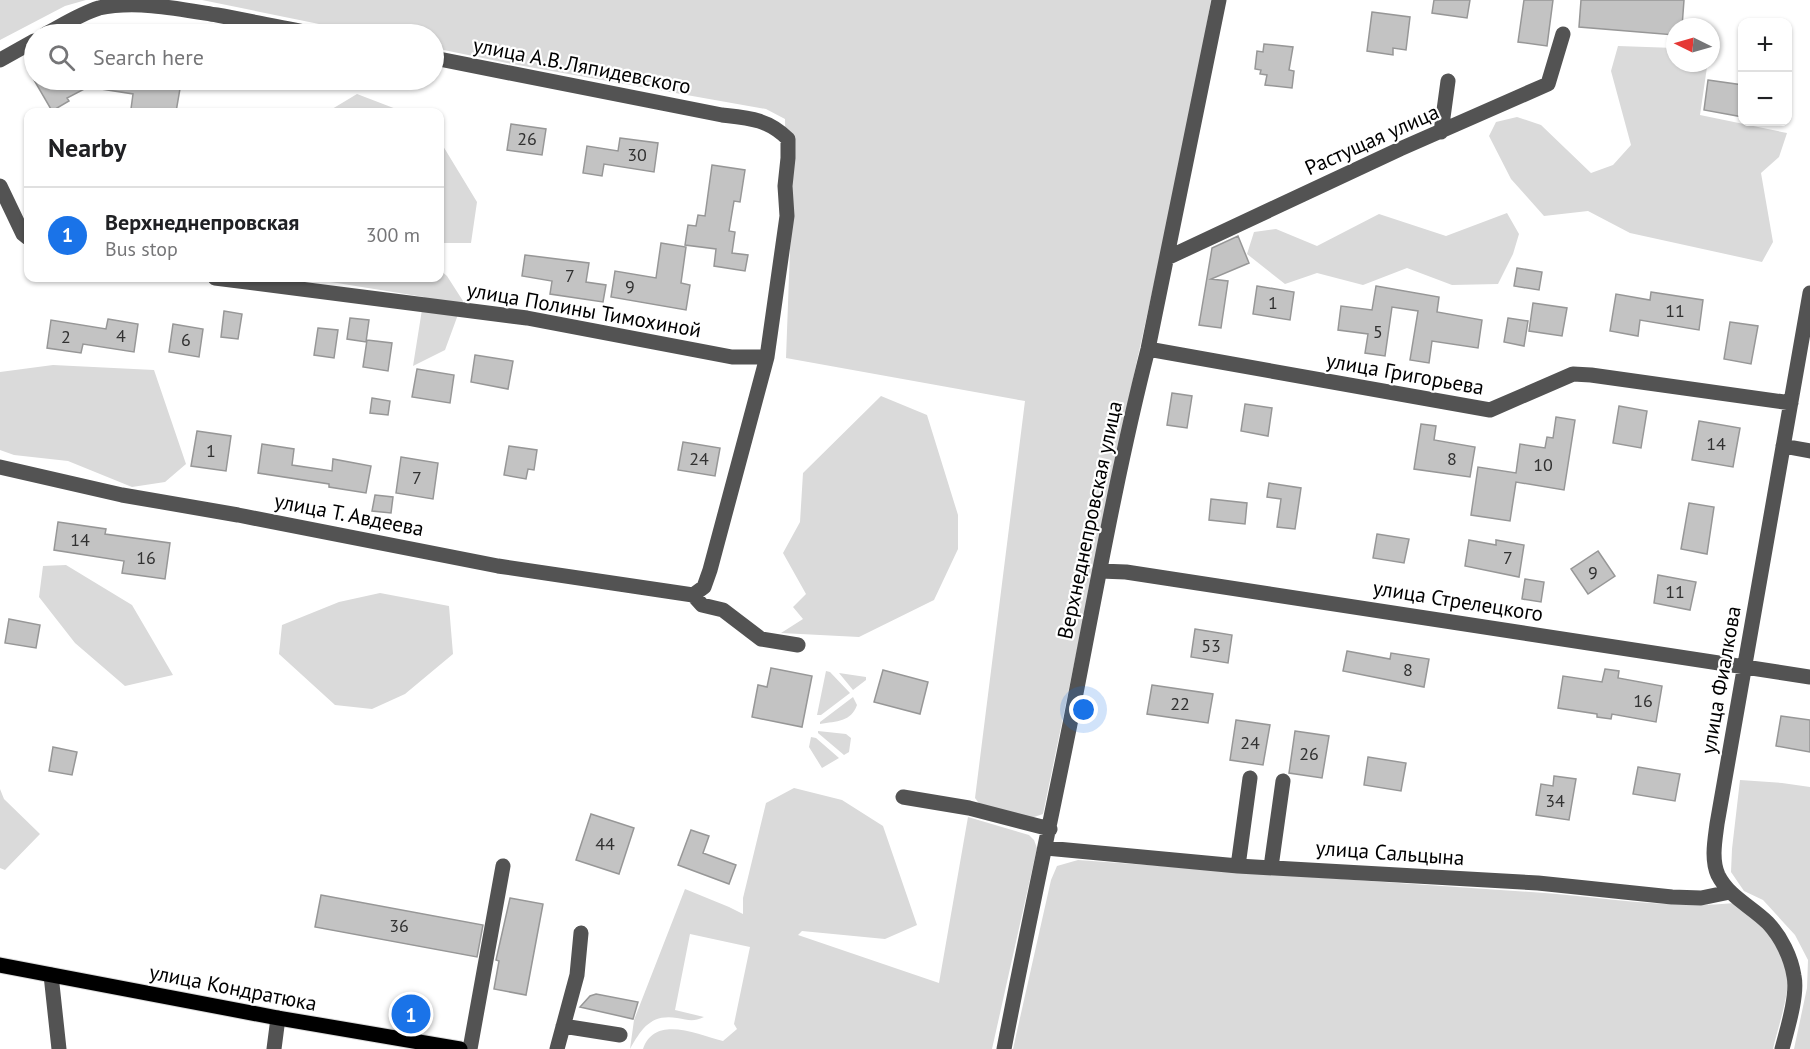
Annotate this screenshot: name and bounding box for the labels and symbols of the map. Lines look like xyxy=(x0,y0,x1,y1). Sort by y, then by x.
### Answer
north arrow xyxy=(1666,18,1720,72)
street label: улица А.В.Ляпидевского xyxy=(471,31,693,100)
street label: Растущая улица xyxy=(1301,98,1443,181)
house number: 26 xyxy=(517,127,537,150)
house number: 30 xyxy=(627,143,647,166)
house number: 7 xyxy=(565,264,575,287)
house number: 9 xyxy=(625,275,635,298)
street label: улица Полины Тимохиной xyxy=(465,276,703,343)
house number: 1 xyxy=(1268,291,1278,314)
house number: 11 xyxy=(1665,299,1685,322)
house number: 5 xyxy=(1373,320,1383,343)
house number: 4 xyxy=(116,324,126,347)
house number: 2 xyxy=(61,325,71,348)
house number: 6 xyxy=(181,328,191,351)
street label: улица Григорьева xyxy=(1324,346,1486,401)
street label: Верхнеднепровская улица xyxy=(1051,398,1128,641)
house number: 14 xyxy=(1706,432,1726,455)
house number: 1 xyxy=(206,439,216,462)
house number: 24 xyxy=(689,447,709,470)
house number: 8 xyxy=(1447,447,1457,470)
house number: 10 xyxy=(1533,453,1553,476)
house number: 7 xyxy=(412,466,422,489)
street label: улица Т. Авдеева xyxy=(272,487,426,542)
house number: 14 xyxy=(70,528,90,551)
house number: 16 xyxy=(136,546,156,569)
house number: 7 xyxy=(1503,546,1513,569)
house number: 9 xyxy=(1588,561,1598,584)
street label: улица Стрелецкого xyxy=(1371,574,1545,627)
house number: 11 xyxy=(1665,580,1685,603)
street label: улица Фиалкова xyxy=(1694,604,1747,756)
house number: 53 xyxy=(1201,634,1221,657)
house number: 8 xyxy=(1403,658,1413,681)
house number: 16 xyxy=(1633,689,1653,712)
house number: 22 xyxy=(1170,692,1190,715)
your location xyxy=(1069,695,1098,724)
house number: 24 xyxy=(1240,731,1260,754)
house number: 26 xyxy=(1299,742,1319,765)
house number: 34 xyxy=(1545,789,1565,812)
house number: 44 xyxy=(595,832,615,855)
street label: улица Сальцына xyxy=(1315,834,1465,871)
house number: 36 xyxy=(389,914,409,937)
street label: улица Кондратюка xyxy=(147,958,319,1017)
pin: 1 xyxy=(392,992,430,1036)

